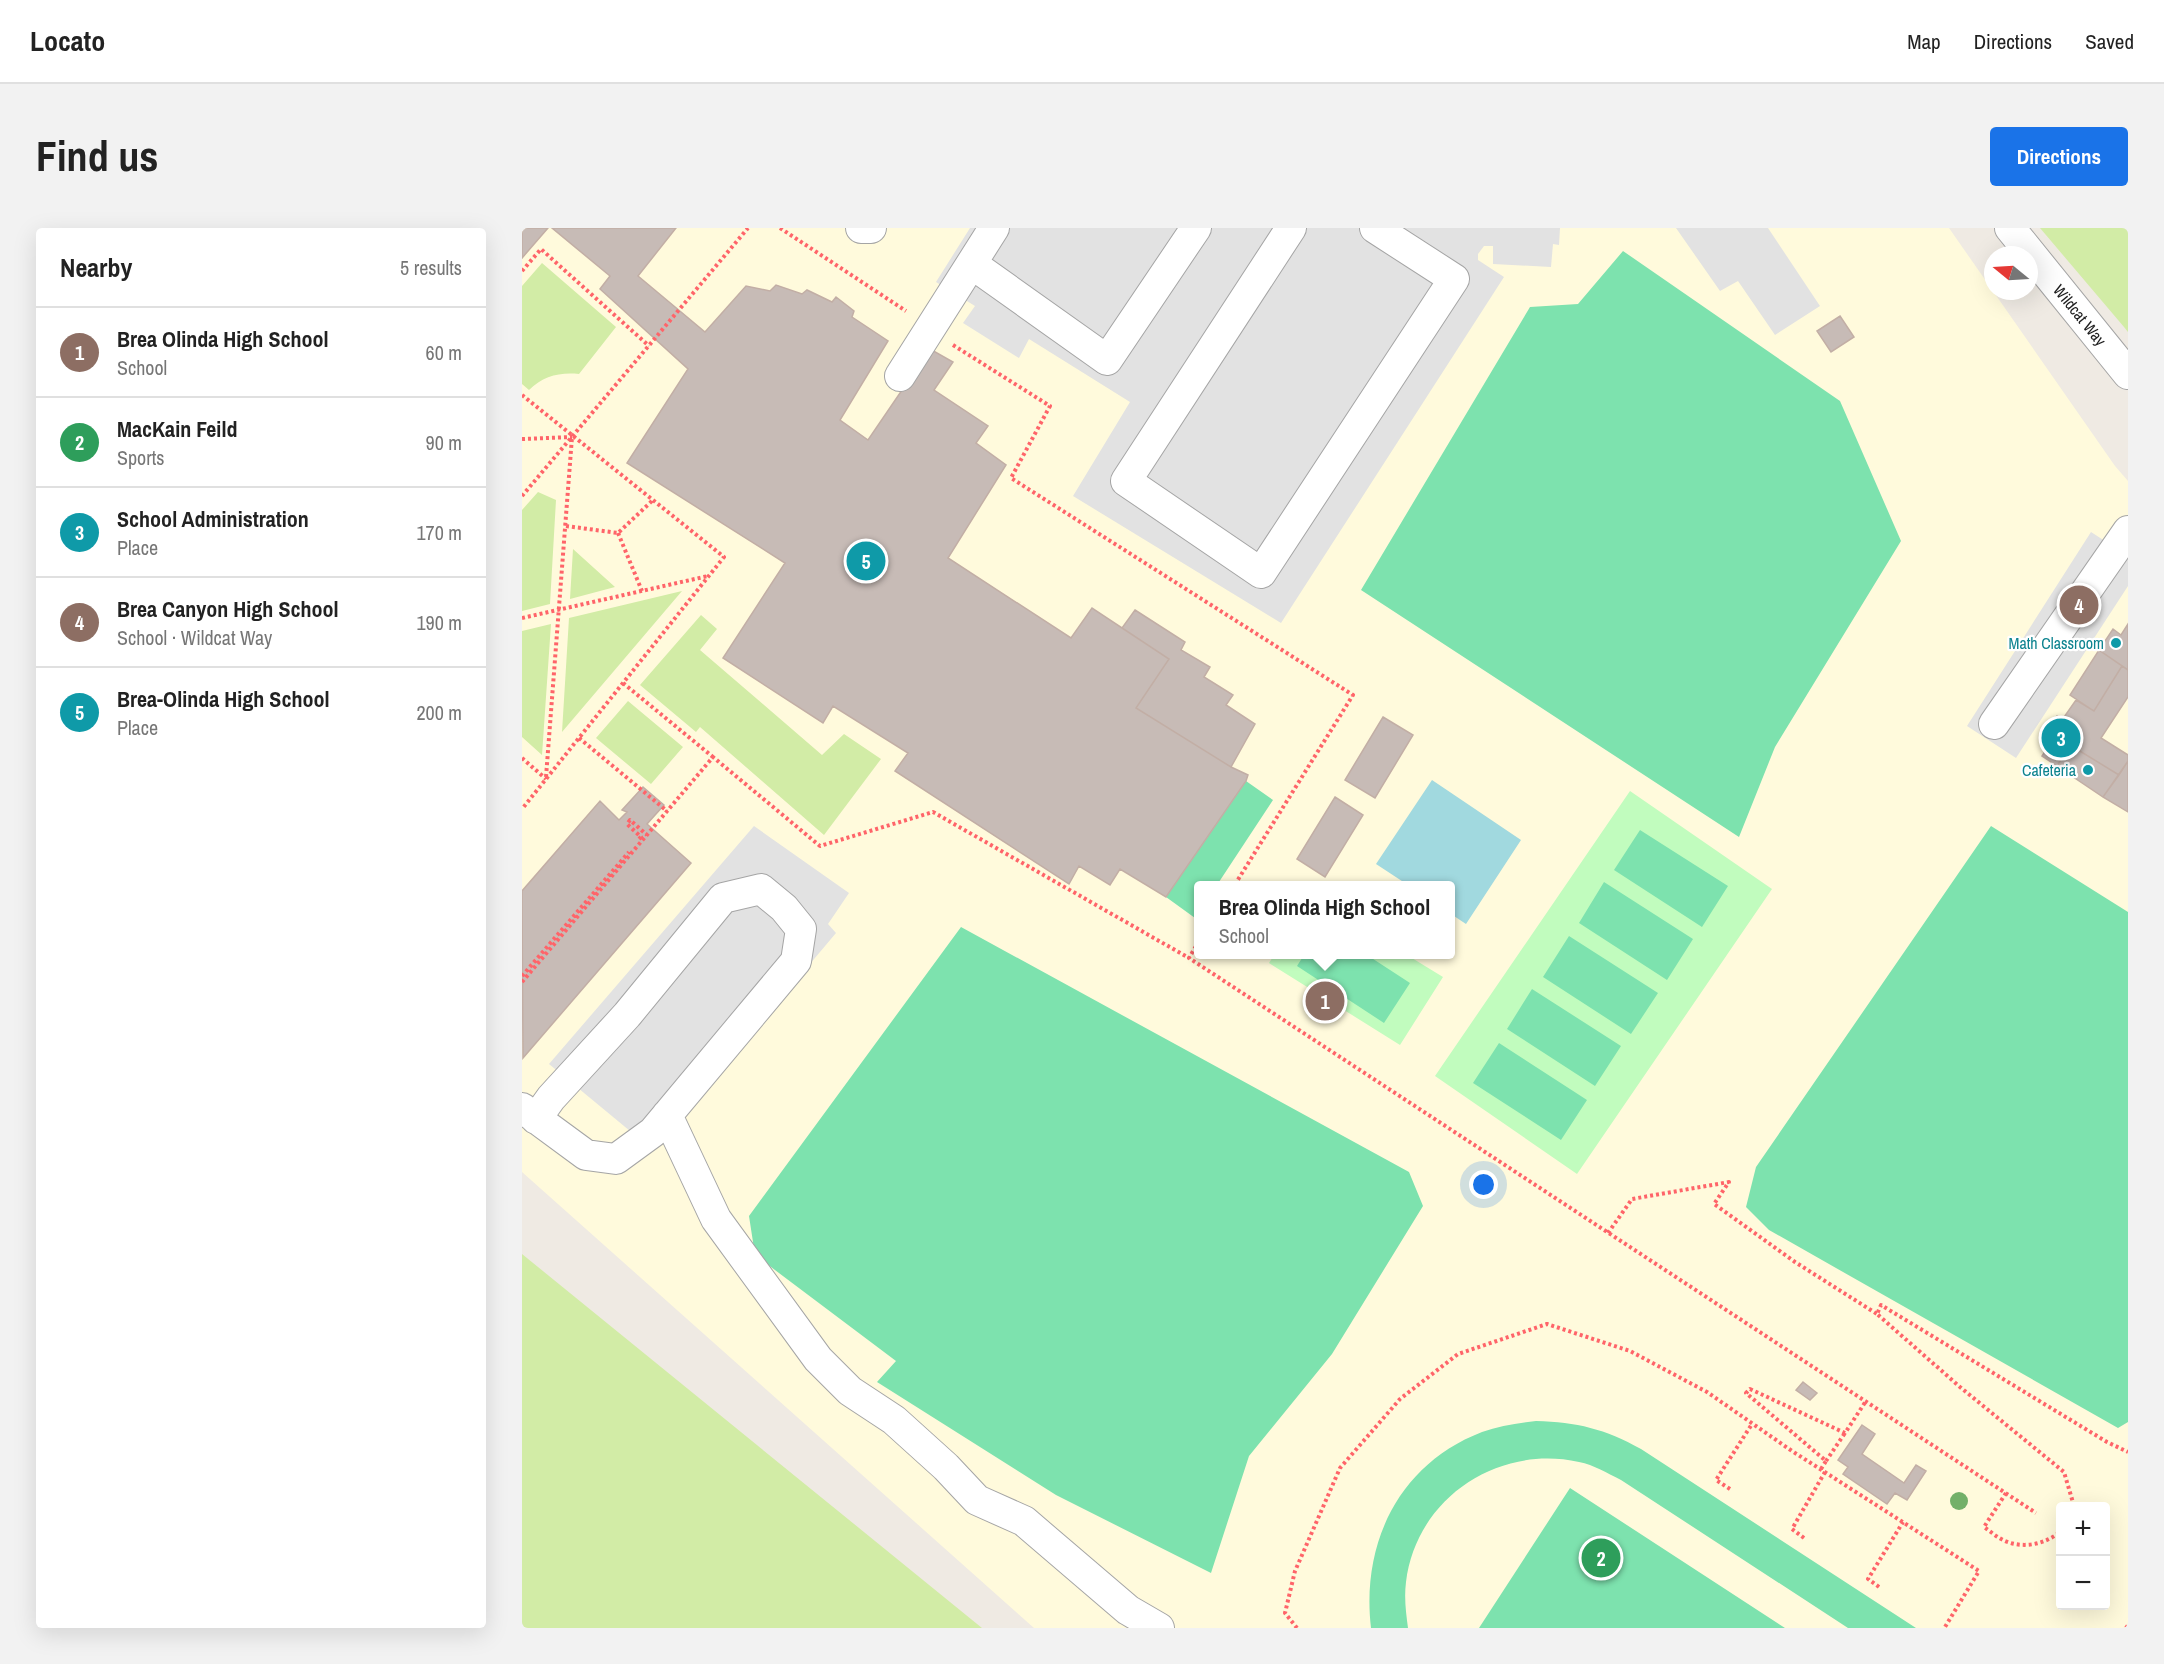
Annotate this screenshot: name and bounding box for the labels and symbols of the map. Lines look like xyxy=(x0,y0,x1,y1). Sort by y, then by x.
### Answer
north arrow xyxy=(1984,246,2038,300)
street label: Wildcat Way xyxy=(2048,280,2112,351)
pin: 5 xyxy=(846,538,886,584)
pin: 4 xyxy=(2060,582,2098,628)
place label: Math Classroom xyxy=(2008,632,2104,654)
marker: Math Classroom xyxy=(2109,636,2123,650)
pin: 3 xyxy=(2042,716,2080,760)
place label: Cafeteria xyxy=(2022,759,2077,781)
marker: Cafeteria xyxy=(2081,763,2095,777)
pin: 1 xyxy=(1306,978,1344,1024)
your location xyxy=(1469,1170,1498,1199)
pin: 2 xyxy=(1582,1536,1620,1580)

